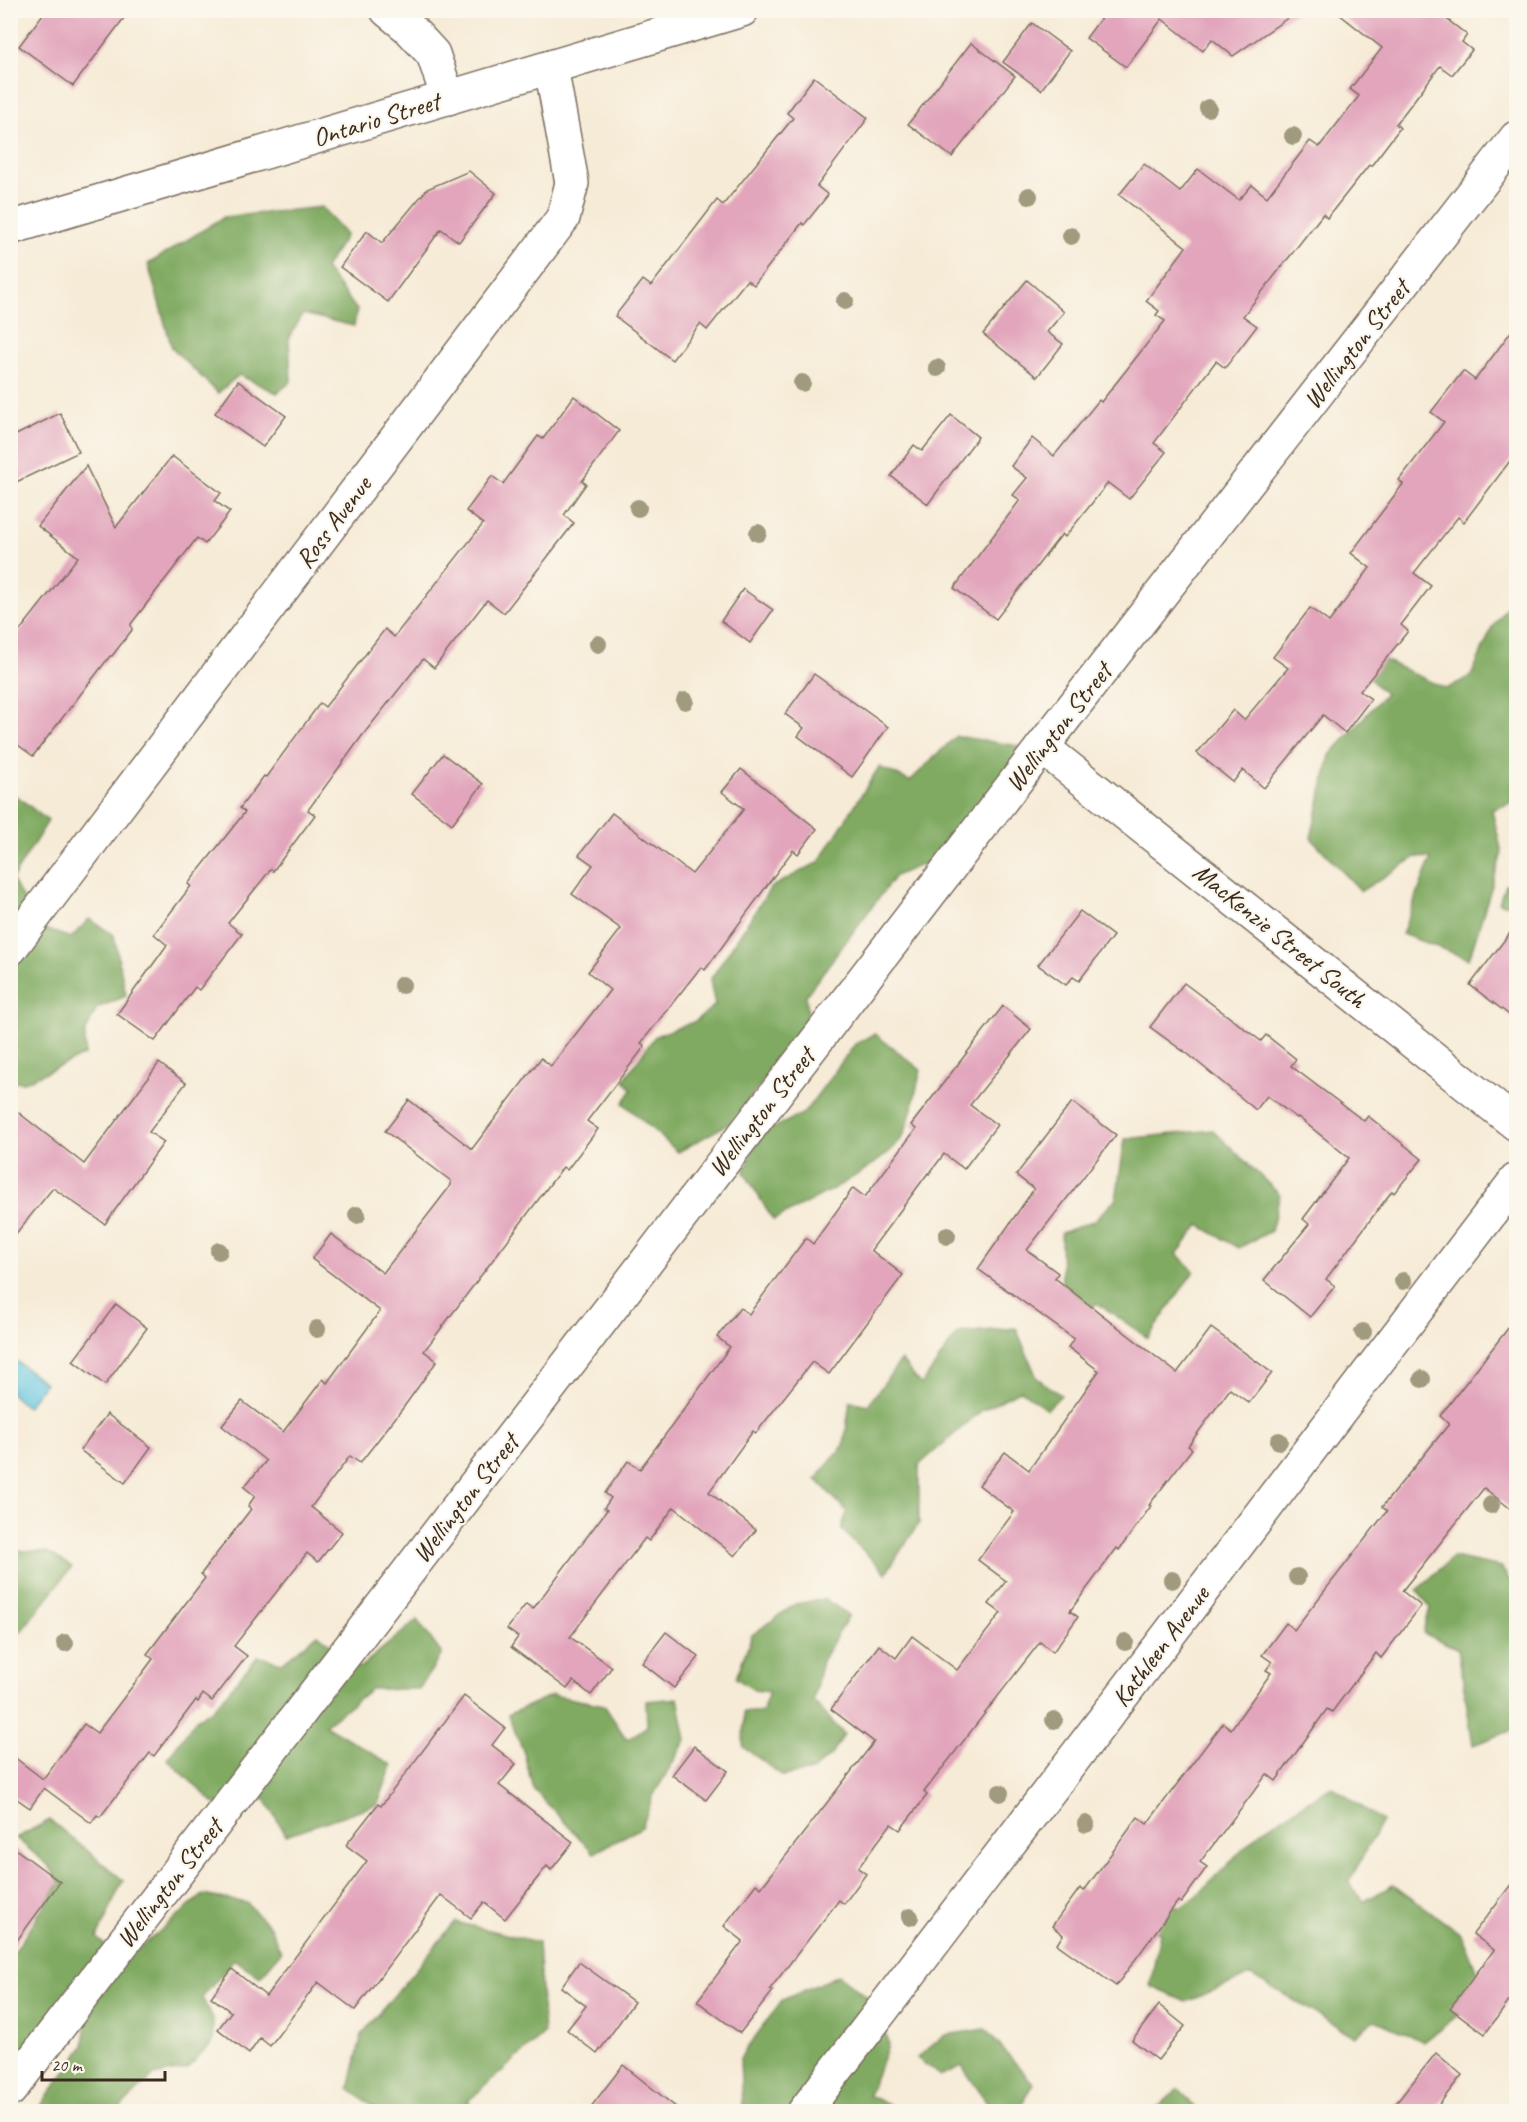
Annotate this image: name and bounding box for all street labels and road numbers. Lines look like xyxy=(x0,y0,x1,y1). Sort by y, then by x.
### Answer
street label: Ontario Street xyxy=(309,84,447,154)
street label: Wellington Street xyxy=(1296,271,1419,415)
street label: Ross Avenue xyxy=(288,468,380,575)
street label: Wellington Street xyxy=(998,654,1121,798)
street label: MacKenzie Street South xyxy=(1186,855,1374,1016)
street label: Wellington Street xyxy=(701,1039,824,1183)
street label: Wellington Street xyxy=(405,1425,528,1569)
street label: Kathleen Avenue xyxy=(1104,1578,1217,1713)
street label: Wellington Street xyxy=(109,1810,232,1954)

